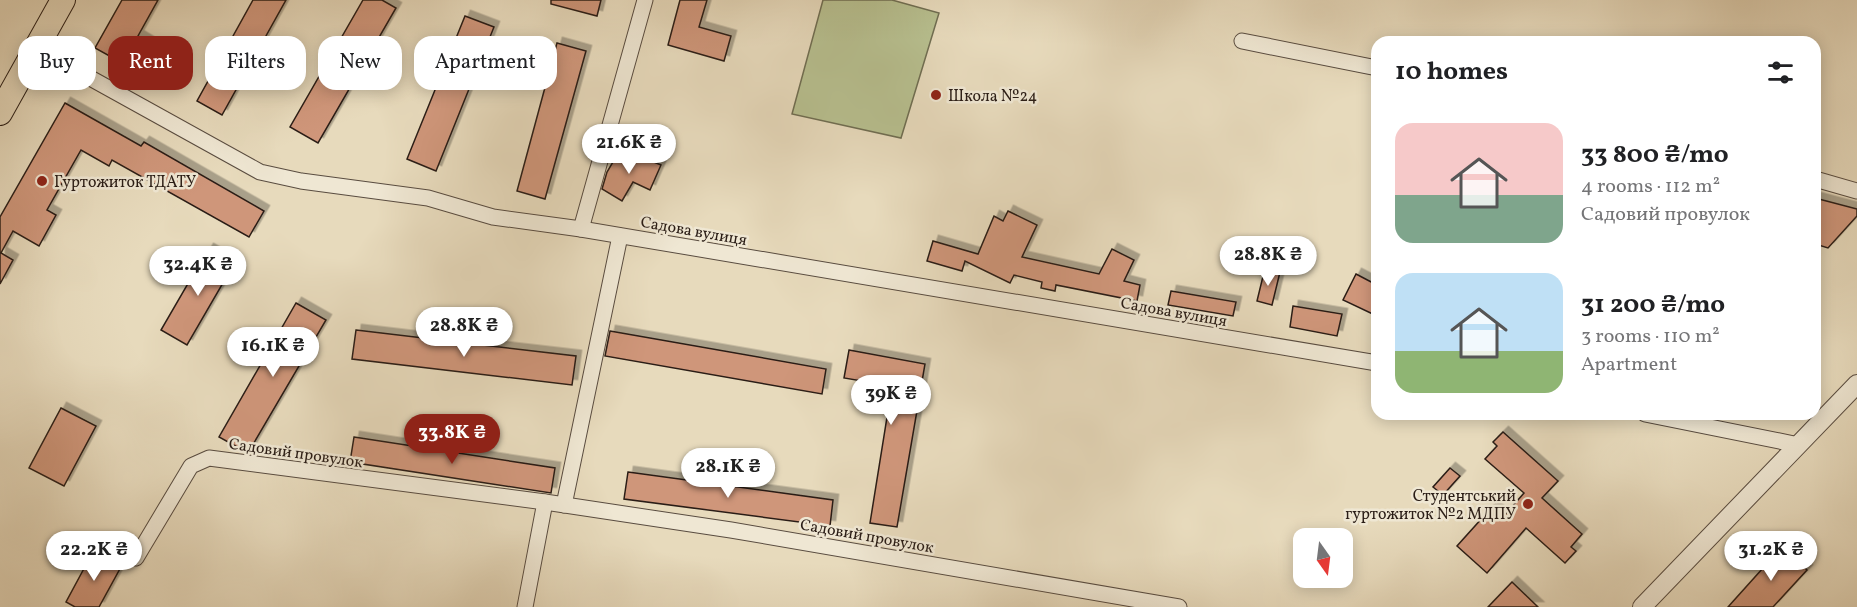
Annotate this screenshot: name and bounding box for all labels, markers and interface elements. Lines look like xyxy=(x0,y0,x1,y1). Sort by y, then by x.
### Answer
chip: Buy xyxy=(18,36,96,90)
chip: Rent xyxy=(108,36,193,90)
chip: Filters xyxy=(205,36,306,90)
chip: New xyxy=(318,36,402,90)
chip: Apartment xyxy=(414,36,557,90)
text: 10 homes xyxy=(1395,54,1508,90)
icon: filters xyxy=(1764,56,1797,89)
place label: Школа №24 xyxy=(948,86,1037,108)
marker: Школа №24 xyxy=(929,88,943,102)
pin: 21.6K ₴ xyxy=(574,124,684,175)
text: 21.6K ₴ xyxy=(596,129,662,157)
text: 33 800 ₴/mo xyxy=(1581,137,1729,173)
icon: home xyxy=(1443,147,1515,219)
place label: Гуртожиток ТДАТУ xyxy=(54,172,197,194)
text: 4 rooms · 112 m² xyxy=(1581,173,1720,201)
marker: Гуртожиток ТДАТУ xyxy=(35,174,49,188)
text: Садовий провулок xyxy=(1581,201,1750,229)
street label: Садова вулиця xyxy=(639,212,749,252)
pin: 28.8K ₴ xyxy=(1213,236,1323,287)
text: 28.8K ₴ xyxy=(1234,241,1302,269)
pin: 32.4K ₴ xyxy=(143,246,253,297)
text: 32.4K ₴ xyxy=(163,251,233,279)
text: 31 200 ₴/mo xyxy=(1581,287,1725,323)
street label: Садова вулиця xyxy=(1119,293,1229,333)
icon: home xyxy=(1443,297,1515,369)
pin: 28.8K ₴ xyxy=(409,307,519,358)
text: 28.8K ₴ xyxy=(430,312,498,340)
text: 3 rooms · 110 m² xyxy=(1581,323,1720,351)
pin: 16.1K ₴ xyxy=(218,327,328,378)
text: 16.1K ₴ xyxy=(241,332,305,360)
text: Apartment xyxy=(1581,351,1677,379)
pin: 39K ₴ xyxy=(849,375,933,426)
text: 39K ₴ xyxy=(865,380,917,408)
pin: 33.8K ₴ xyxy=(397,414,507,465)
text: 33.8K ₴ xyxy=(418,419,486,447)
street label: Садовий провулок xyxy=(227,434,365,474)
pin: 28.1K ₴ xyxy=(673,448,783,499)
text: 28.1K ₴ xyxy=(695,453,761,481)
place label: Студентський гуртожиток №2 МДПУ xyxy=(1345,486,1517,526)
marker: Студентський гуртожиток №2 МДПУ xyxy=(1521,497,1535,511)
street label: Садовий провулок xyxy=(798,514,936,560)
north arrow xyxy=(1293,528,1353,588)
map controls xyxy=(1293,528,1353,588)
pin: 22.2K ₴ xyxy=(39,531,149,582)
pin: 31.2K ₴ xyxy=(1716,531,1826,582)
text: 22.2K ₴ xyxy=(60,536,128,564)
text: 31.2K ₴ xyxy=(1738,536,1804,564)

